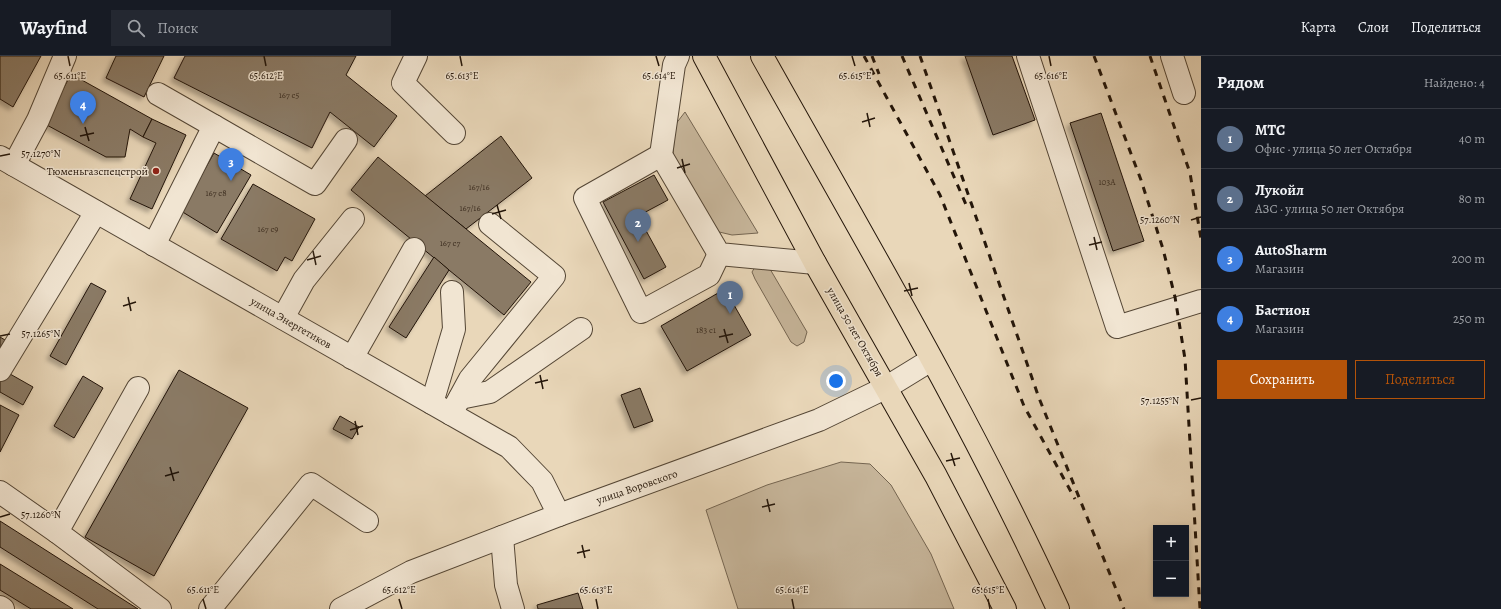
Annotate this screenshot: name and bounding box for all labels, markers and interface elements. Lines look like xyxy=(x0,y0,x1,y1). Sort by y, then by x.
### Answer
search box xyxy=(111,10,391,46)
text: Wayfind xyxy=(20,15,87,41)
icon: search xyxy=(125,17,147,39)
text: Поиск xyxy=(157,18,198,38)
text: Карта xyxy=(1301,18,1336,37)
text: Слои xyxy=(1358,18,1389,37)
text: Поделиться xyxy=(1411,18,1481,37)
text: 65.611°E xyxy=(54,69,86,82)
text: 65.612°E xyxy=(249,69,283,82)
text: 65.613°E xyxy=(445,69,479,82)
text: 65.614°E xyxy=(642,69,676,82)
text: 65.615°E xyxy=(838,69,872,82)
text: 65.616°E xyxy=(1034,69,1068,82)
text: Рядом xyxy=(1217,71,1264,94)
text: Найдено: 4 xyxy=(1424,74,1485,91)
house number: 167 с5 xyxy=(279,89,299,101)
pin: 4 xyxy=(70,91,96,124)
text: МТС xyxy=(1255,120,1285,140)
text: 1 xyxy=(1228,130,1232,147)
text: 40 m xyxy=(1459,130,1485,147)
text: Офис · улица 50 лет Октября xyxy=(1255,140,1412,157)
text: 57.1270°N xyxy=(21,147,61,160)
pin: 3 xyxy=(218,148,244,181)
place label: Тюменьгазспецстрой xyxy=(47,164,148,179)
marker: Тюменьгазспецстрой xyxy=(151,166,161,176)
house number: 103А xyxy=(1099,176,1116,188)
text: Лукойл xyxy=(1255,180,1304,200)
house number: 167/16 xyxy=(468,181,490,193)
house number: 167 с8 xyxy=(205,187,227,199)
text: 2 xyxy=(1227,190,1233,207)
text: 80 m xyxy=(1458,190,1485,207)
text: АЗС · улица 50 лет Октября xyxy=(1255,200,1404,217)
house number: 167/16 xyxy=(459,202,481,214)
pin: 2 xyxy=(625,209,651,242)
text: 57.1260°N xyxy=(1140,213,1180,226)
house number: 167 с9 xyxy=(258,223,278,235)
house number: 167 с7 xyxy=(440,237,460,249)
text: AutoSharm xyxy=(1255,240,1327,260)
text: 3 xyxy=(1227,250,1233,267)
text: 200 m xyxy=(1452,250,1485,267)
text: Магазин xyxy=(1255,260,1304,277)
pin: 1 xyxy=(717,281,743,314)
street label: улица 50 лет Октября xyxy=(823,284,887,379)
street label: улица Энергетиков xyxy=(247,293,334,352)
text: Бастион xyxy=(1255,300,1310,320)
text: 4 xyxy=(1227,310,1233,327)
text: 250 m xyxy=(1453,310,1485,327)
text: Магазин xyxy=(1255,320,1304,337)
house number: 183 с1 xyxy=(696,324,716,336)
text: 57.1265°N xyxy=(22,327,60,340)
button: Сохранить xyxy=(1217,360,1347,399)
button: Поделиться xyxy=(1355,360,1485,399)
your location xyxy=(826,371,846,391)
text: 57.1255°N xyxy=(1141,394,1179,407)
street label: улица Воровского xyxy=(594,466,680,508)
text: 57.1260°N xyxy=(21,508,61,521)
map controls xyxy=(1153,525,1189,597)
button: + xyxy=(1153,525,1189,561)
button: − xyxy=(1153,561,1189,597)
text: 65.611°E xyxy=(187,583,219,596)
text: 65.612°E xyxy=(382,583,416,596)
text: 65.613°E xyxy=(579,583,613,596)
text: 65.614°E xyxy=(775,583,809,596)
text: 65.615°E xyxy=(971,583,1005,596)

